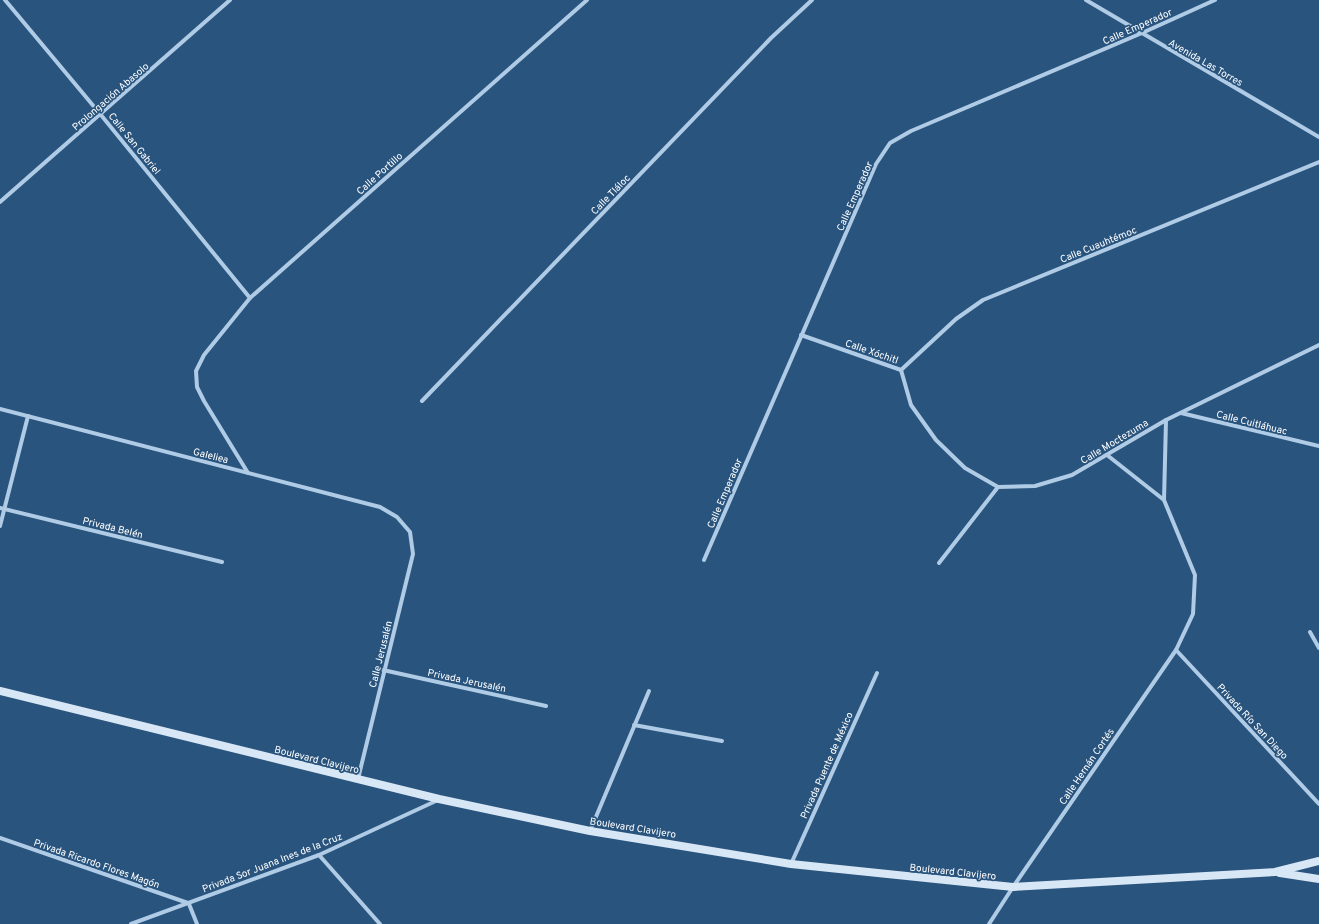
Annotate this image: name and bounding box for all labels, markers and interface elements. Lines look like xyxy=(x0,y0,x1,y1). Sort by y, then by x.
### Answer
street label: Calle Emperador xyxy=(1101,6,1174,48)
street label: Avenida Las Torres xyxy=(1166,37,1245,90)
street label: Prolongación Abasolo xyxy=(70,60,152,134)
street label: Calle San Gabriel xyxy=(105,110,163,178)
street label: Calle Portillo xyxy=(354,150,406,198)
street label: Calle Emperador xyxy=(834,160,877,233)
street label: Calle Tláloc xyxy=(589,172,634,218)
street label: Calle Cuauhtémoc xyxy=(1058,224,1139,267)
street label: Calle Xóchitl xyxy=(843,337,900,368)
street label: Calle Cuitláhuac xyxy=(1215,408,1288,439)
street label: Calle Moctezuma xyxy=(1078,417,1151,468)
street label: Galeliea xyxy=(192,446,230,467)
street label: Calle Emperador xyxy=(705,457,746,530)
street label: Privada Belén xyxy=(81,515,144,542)
street label: Calle Jerusalén xyxy=(367,620,396,689)
street label: Privada Jerusalén xyxy=(426,667,507,696)
street label: Privada Río San Diego xyxy=(1213,681,1291,763)
street label: Privada Puente de México xyxy=(798,710,857,821)
street label: Calle Hernán Cortés xyxy=(1057,726,1118,808)
street label: Boulevard Clavijero xyxy=(273,744,361,777)
street label: Boulevard Clavijero xyxy=(589,815,677,842)
street label: Privada Sor Juana Ines de la Cruz xyxy=(201,831,344,896)
street label: Privada Ricardo Flores Magón xyxy=(32,837,161,892)
street label: Boulevard Clavijero xyxy=(909,861,997,884)

